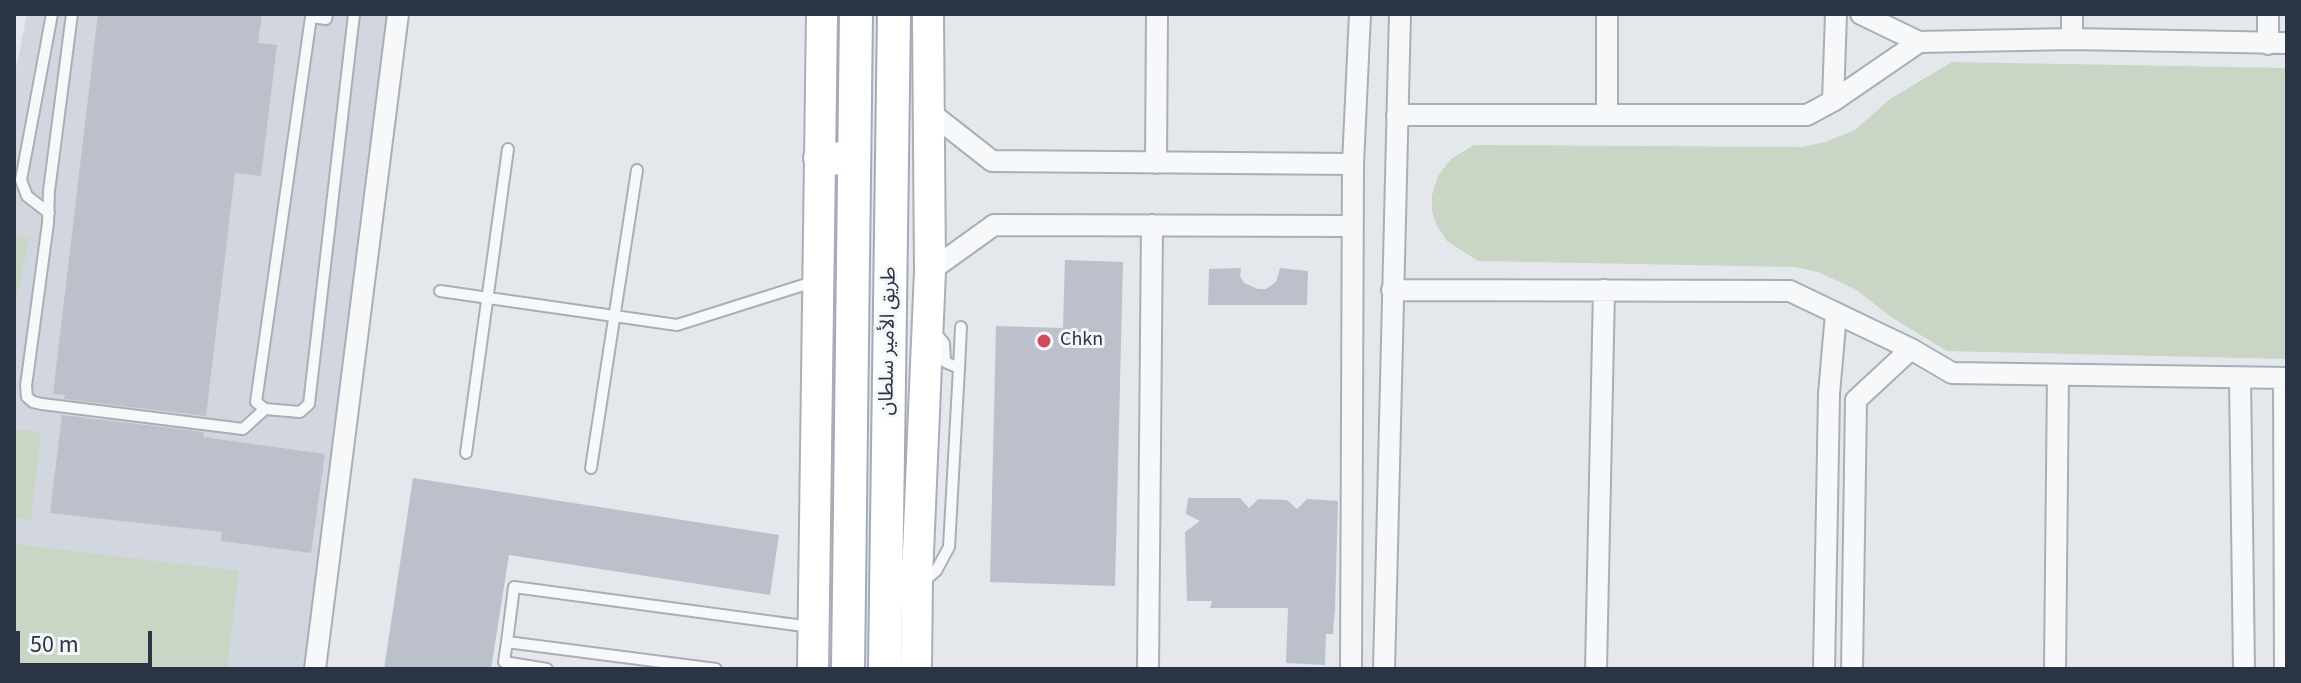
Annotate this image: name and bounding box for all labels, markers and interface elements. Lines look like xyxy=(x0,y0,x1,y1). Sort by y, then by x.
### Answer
street label: طريق الأمير سلطان xyxy=(876,266,902,416)
place label: Chkn xyxy=(1060,329,1103,353)
marker: Chkn xyxy=(1035,332,1053,350)
scale bar xyxy=(20,615,156,665)
text: 50 m xyxy=(30,627,79,662)

